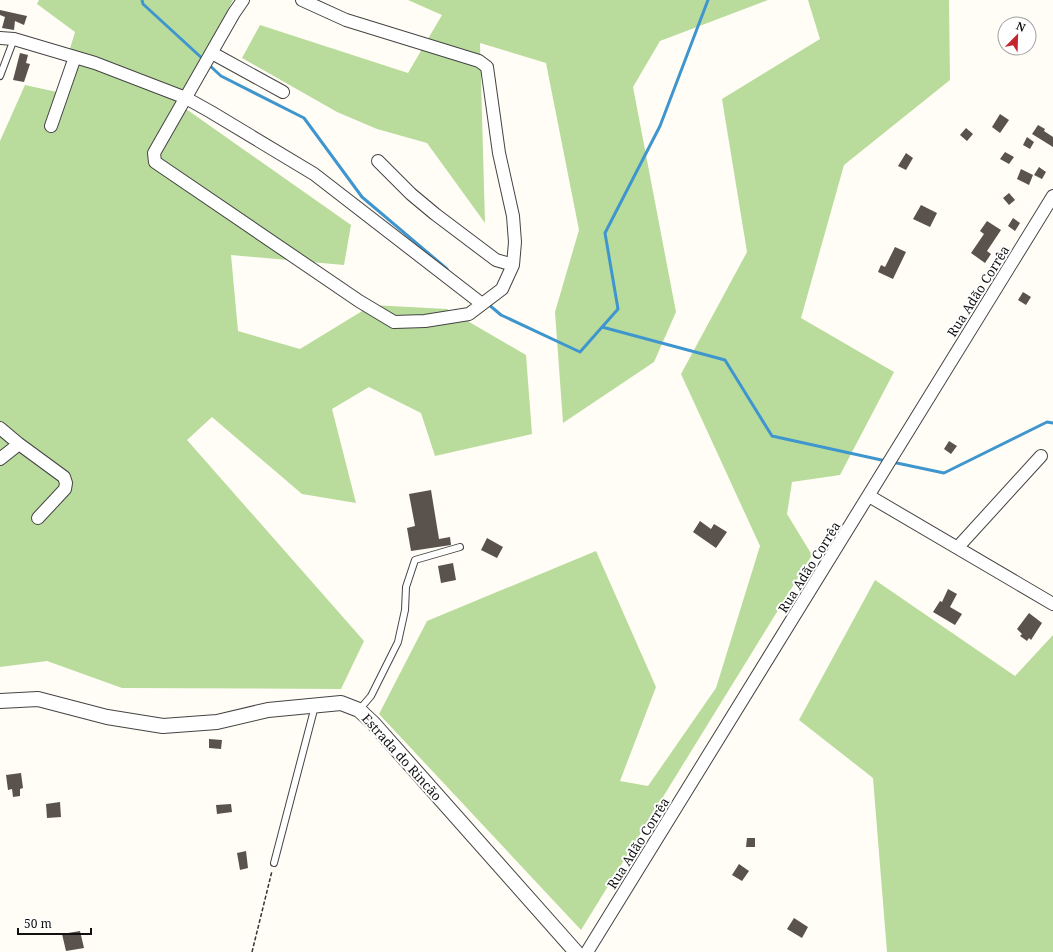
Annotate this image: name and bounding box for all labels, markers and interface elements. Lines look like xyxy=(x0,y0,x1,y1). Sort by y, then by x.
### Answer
north arrow xyxy=(997,16,1037,56)
text: N xyxy=(1014,18,1028,35)
street label: Rua Adão Corrêa xyxy=(943,242,1013,340)
street label: Rua Adão Corrêa xyxy=(774,518,844,616)
street label: Estrada do Rincão xyxy=(358,710,446,804)
street label: Rua Adão Corrêa xyxy=(603,794,673,892)
scale bar xyxy=(18,910,91,936)
text: 50 m xyxy=(24,915,52,932)

